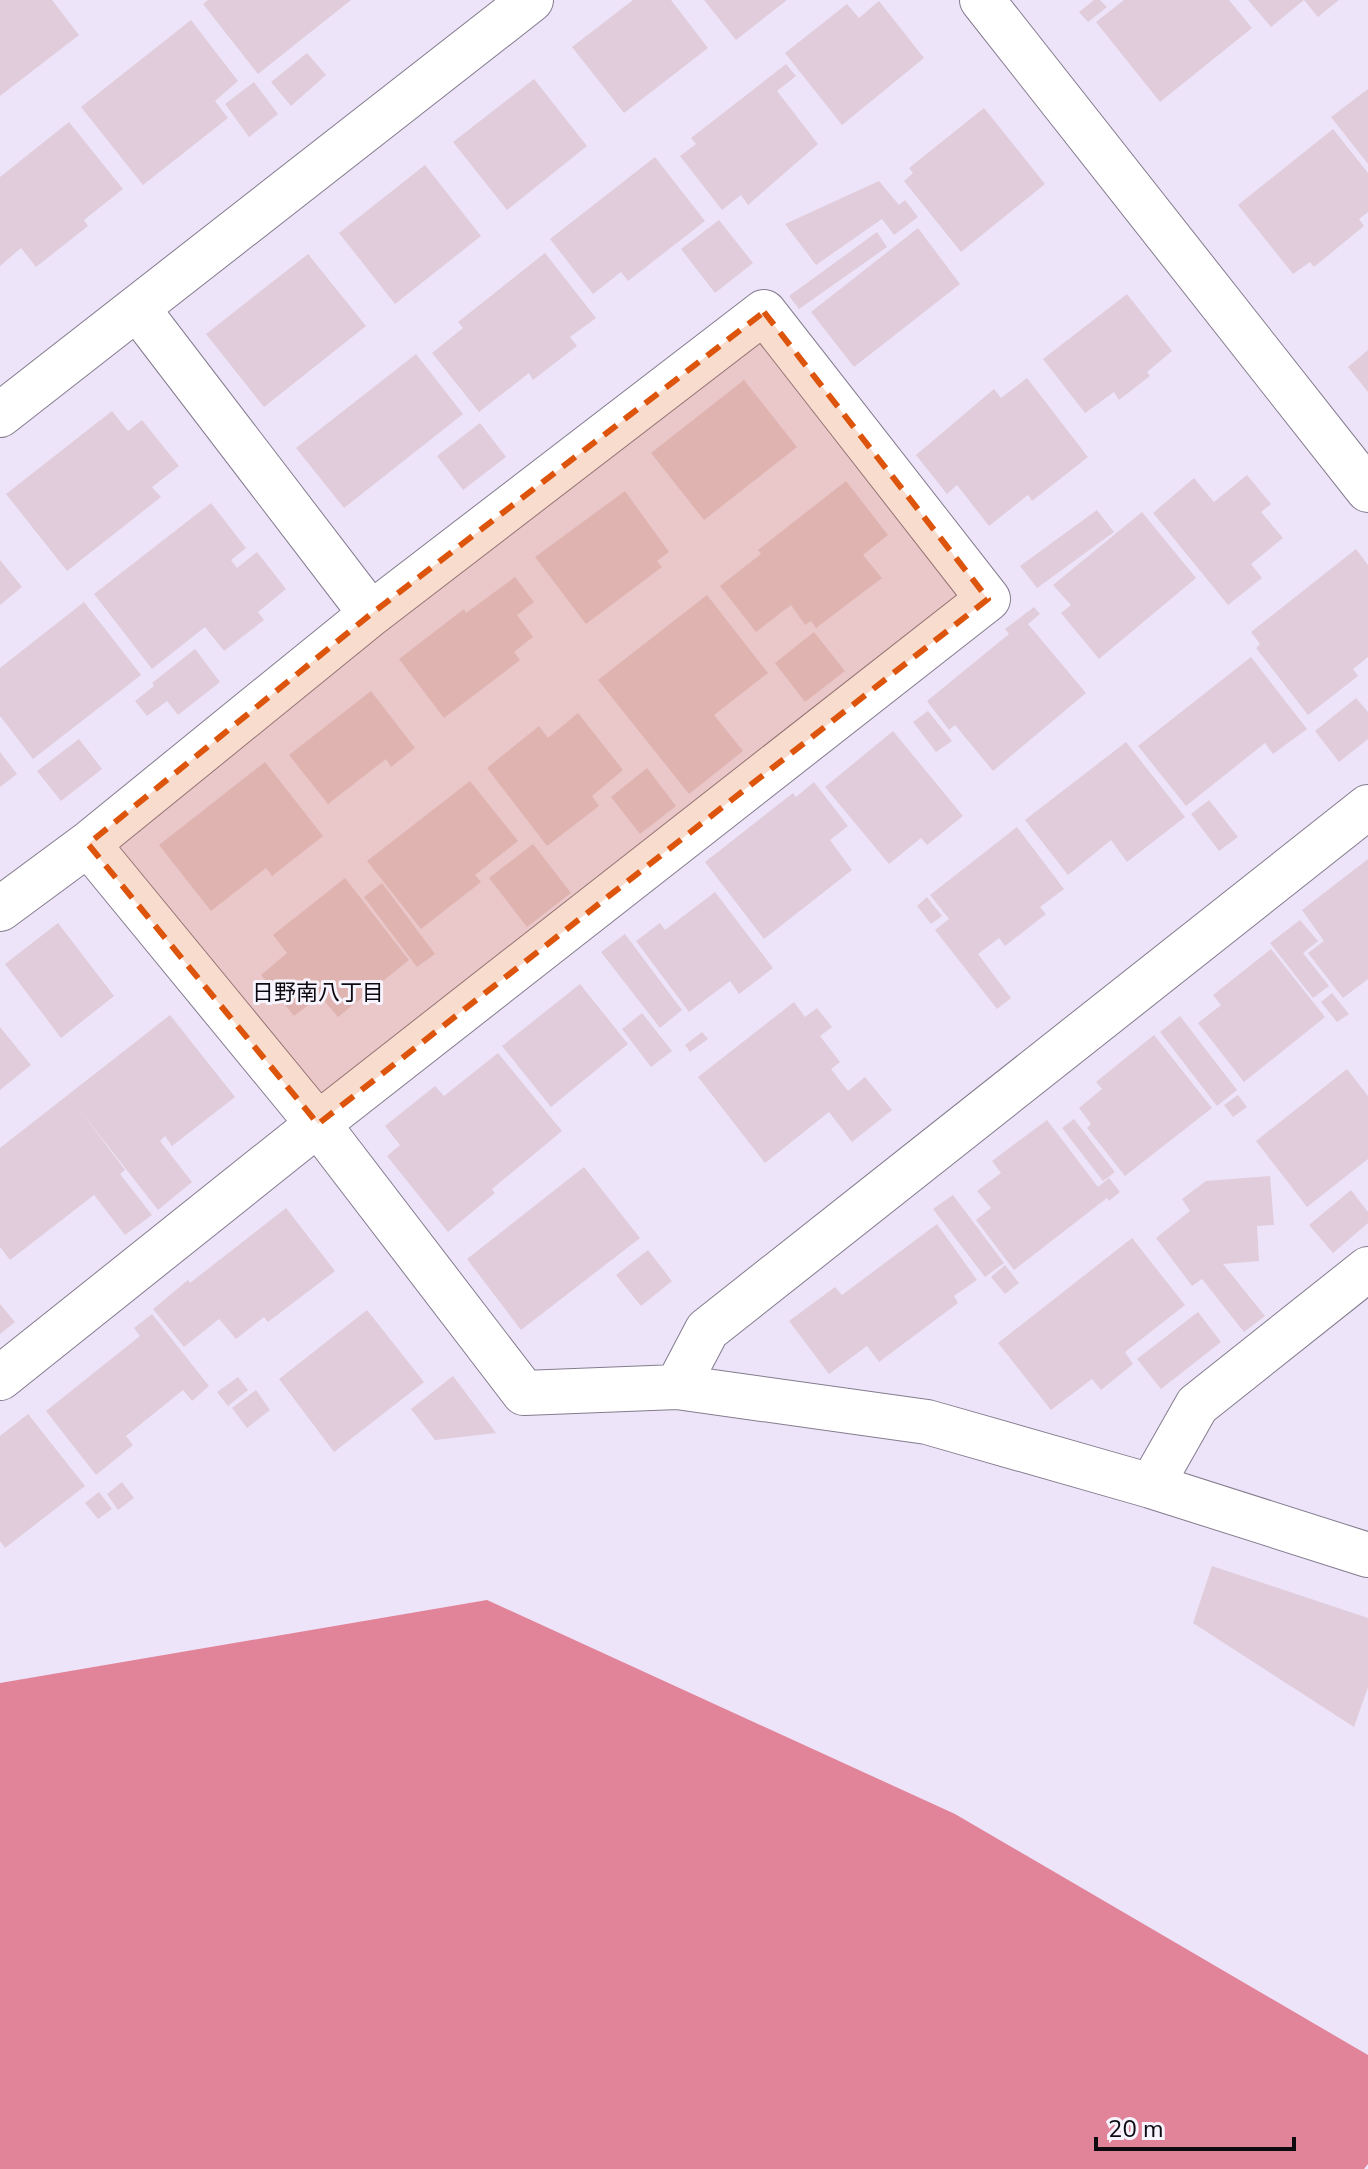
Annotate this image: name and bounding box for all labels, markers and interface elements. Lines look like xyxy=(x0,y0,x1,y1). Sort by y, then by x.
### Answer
district label: 日野南八丁目 xyxy=(252,978,384,1008)
scale bar xyxy=(1096,2101,1294,2151)
text: 20 m xyxy=(1108,2113,1164,2145)

